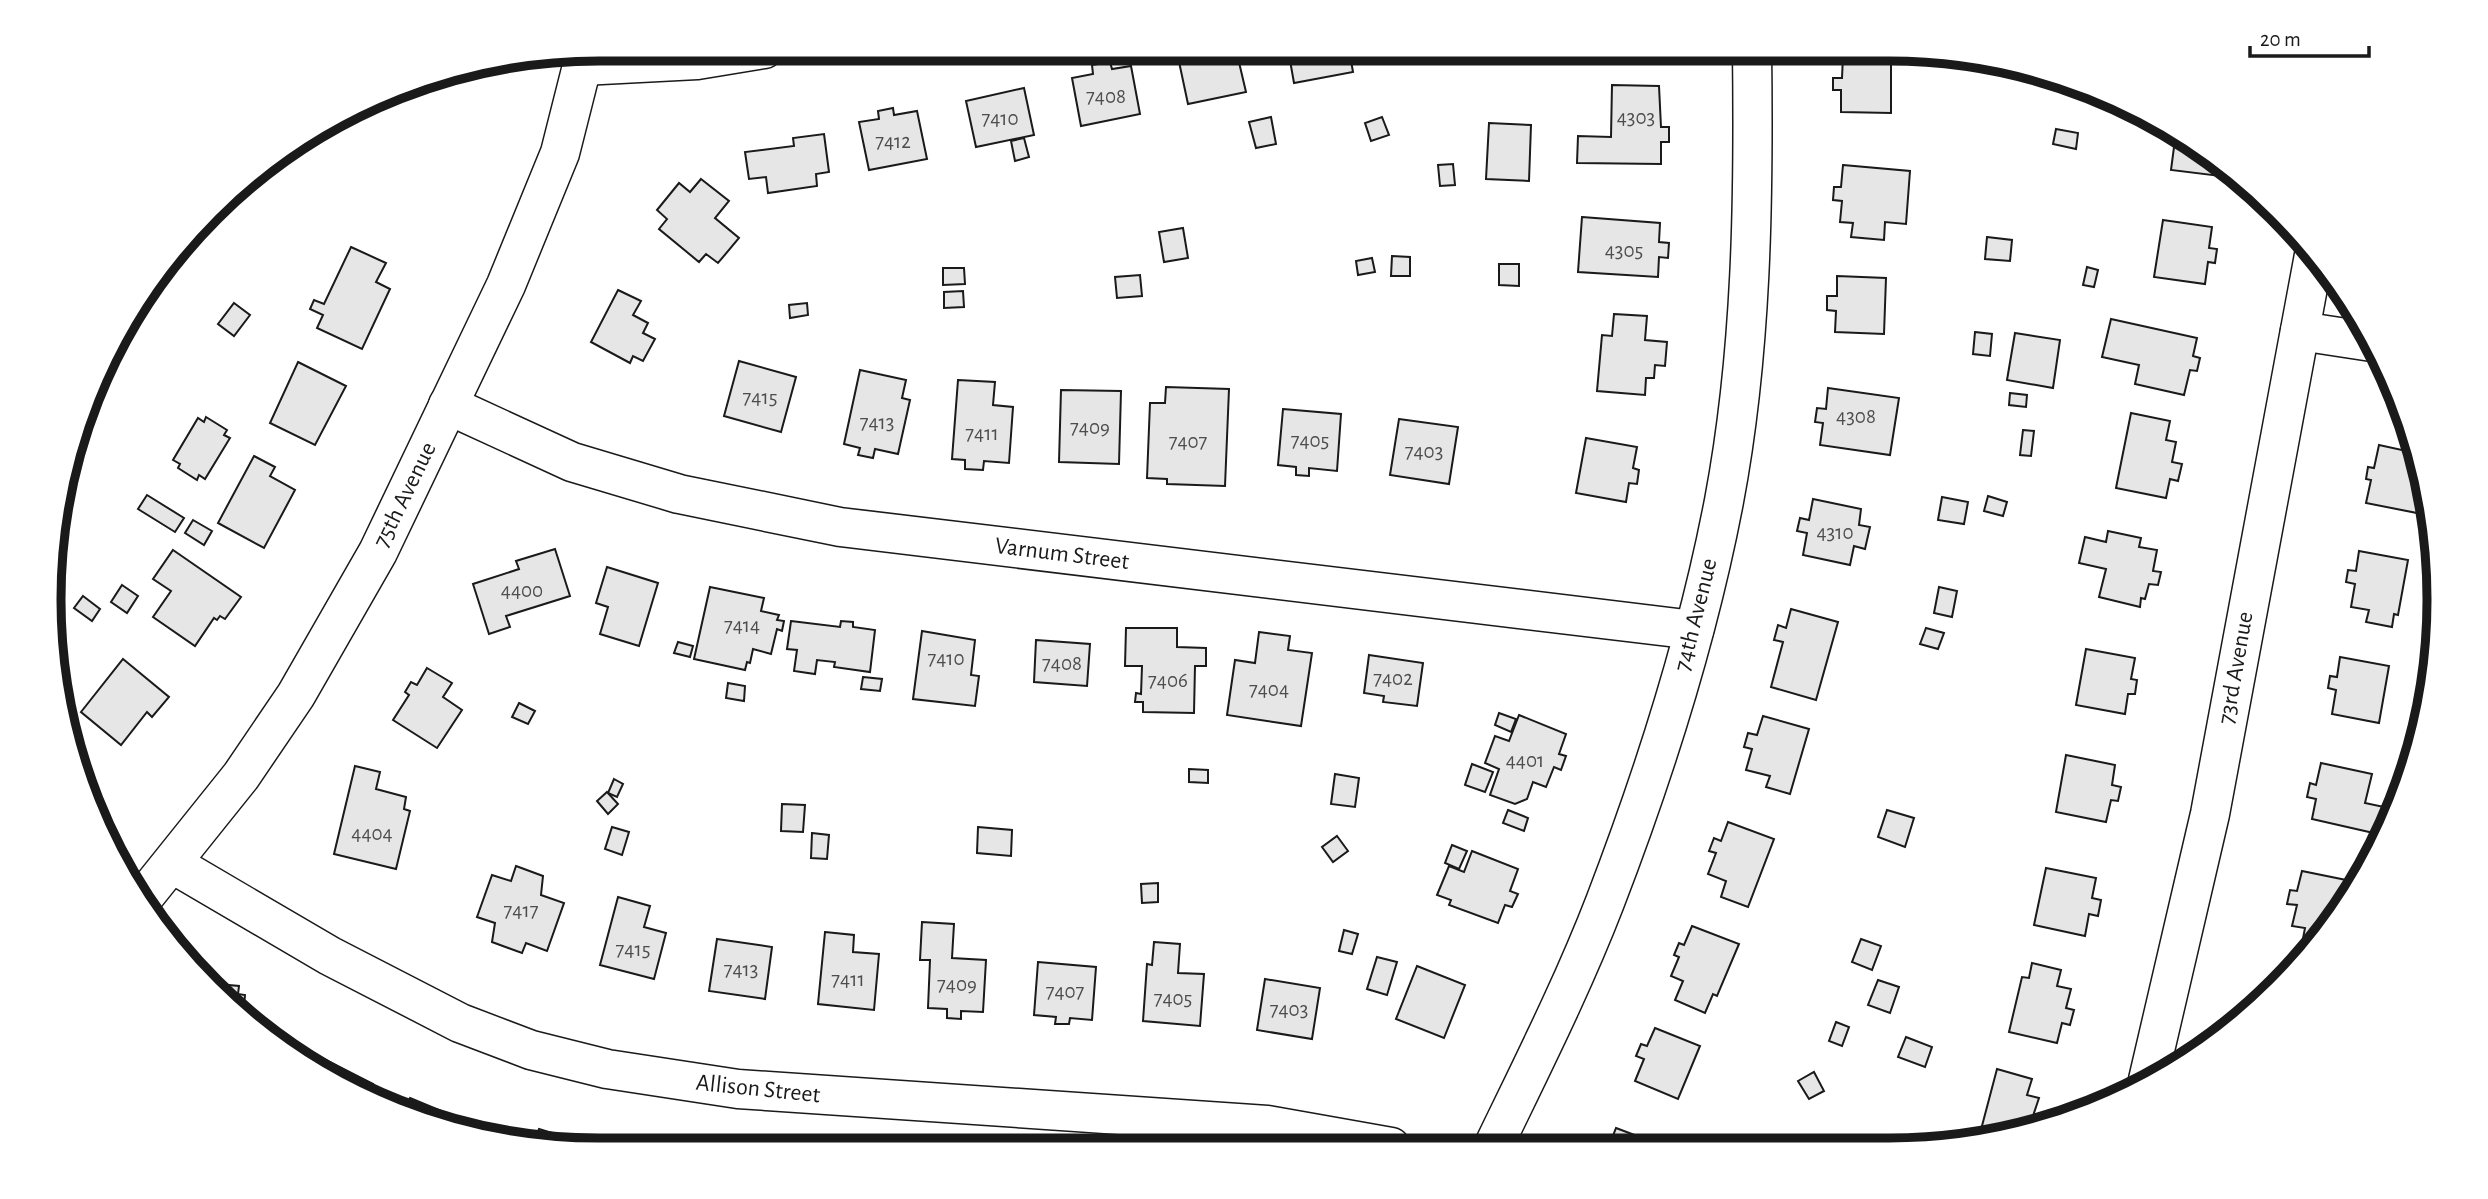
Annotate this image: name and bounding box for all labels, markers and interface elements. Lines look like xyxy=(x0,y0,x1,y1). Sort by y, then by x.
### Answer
scale bar xyxy=(2250,14,2369,58)
text: 20 m xyxy=(2260,29,2301,50)
house number: 7408 xyxy=(1086,86,1126,107)
house number: 4303 xyxy=(1617,107,1655,128)
house number: 7410 xyxy=(981,108,1019,129)
house number: 7412 xyxy=(875,131,911,152)
house number: 4305 xyxy=(1605,240,1643,261)
house number: 7415 xyxy=(743,387,777,408)
house number: 4308 xyxy=(1836,406,1876,427)
house number: 7413 xyxy=(860,412,894,433)
house number: 7409 xyxy=(1070,417,1110,438)
house number: 7411 xyxy=(965,423,999,444)
house number: 7405 xyxy=(1291,430,1329,451)
house number: 7407 xyxy=(1169,431,1208,452)
street label: 75th Avenue xyxy=(369,438,441,552)
house number: 7403 xyxy=(1405,441,1443,462)
house number: 4310 xyxy=(1816,522,1854,543)
street label: Varnum Street xyxy=(994,534,1131,574)
street label: 74th Avenue xyxy=(1670,556,1722,674)
house number: 4400 xyxy=(501,580,543,601)
street label: 73rd Avenue xyxy=(2214,610,2258,726)
house number: 7414 xyxy=(724,615,760,636)
house number: 7410 xyxy=(927,648,965,669)
house number: 7408 xyxy=(1042,653,1082,674)
house number: 7402 xyxy=(1373,668,1413,689)
house number: 7406 xyxy=(1148,670,1188,691)
house number: 7404 xyxy=(1249,679,1289,700)
house number: 4401 xyxy=(1506,750,1544,771)
house number: 4404 xyxy=(351,823,393,844)
house number: 7417 xyxy=(504,900,539,921)
house number: 7415 xyxy=(616,939,650,960)
house number: 7413 xyxy=(724,959,758,980)
house number: 7411 xyxy=(831,969,865,990)
house number: 7409 xyxy=(937,974,977,995)
house number: 7407 xyxy=(1046,981,1085,1002)
house number: 7405 xyxy=(1154,988,1192,1009)
house number: 7403 xyxy=(1270,999,1308,1020)
street label: Allison Street xyxy=(695,1071,822,1107)

